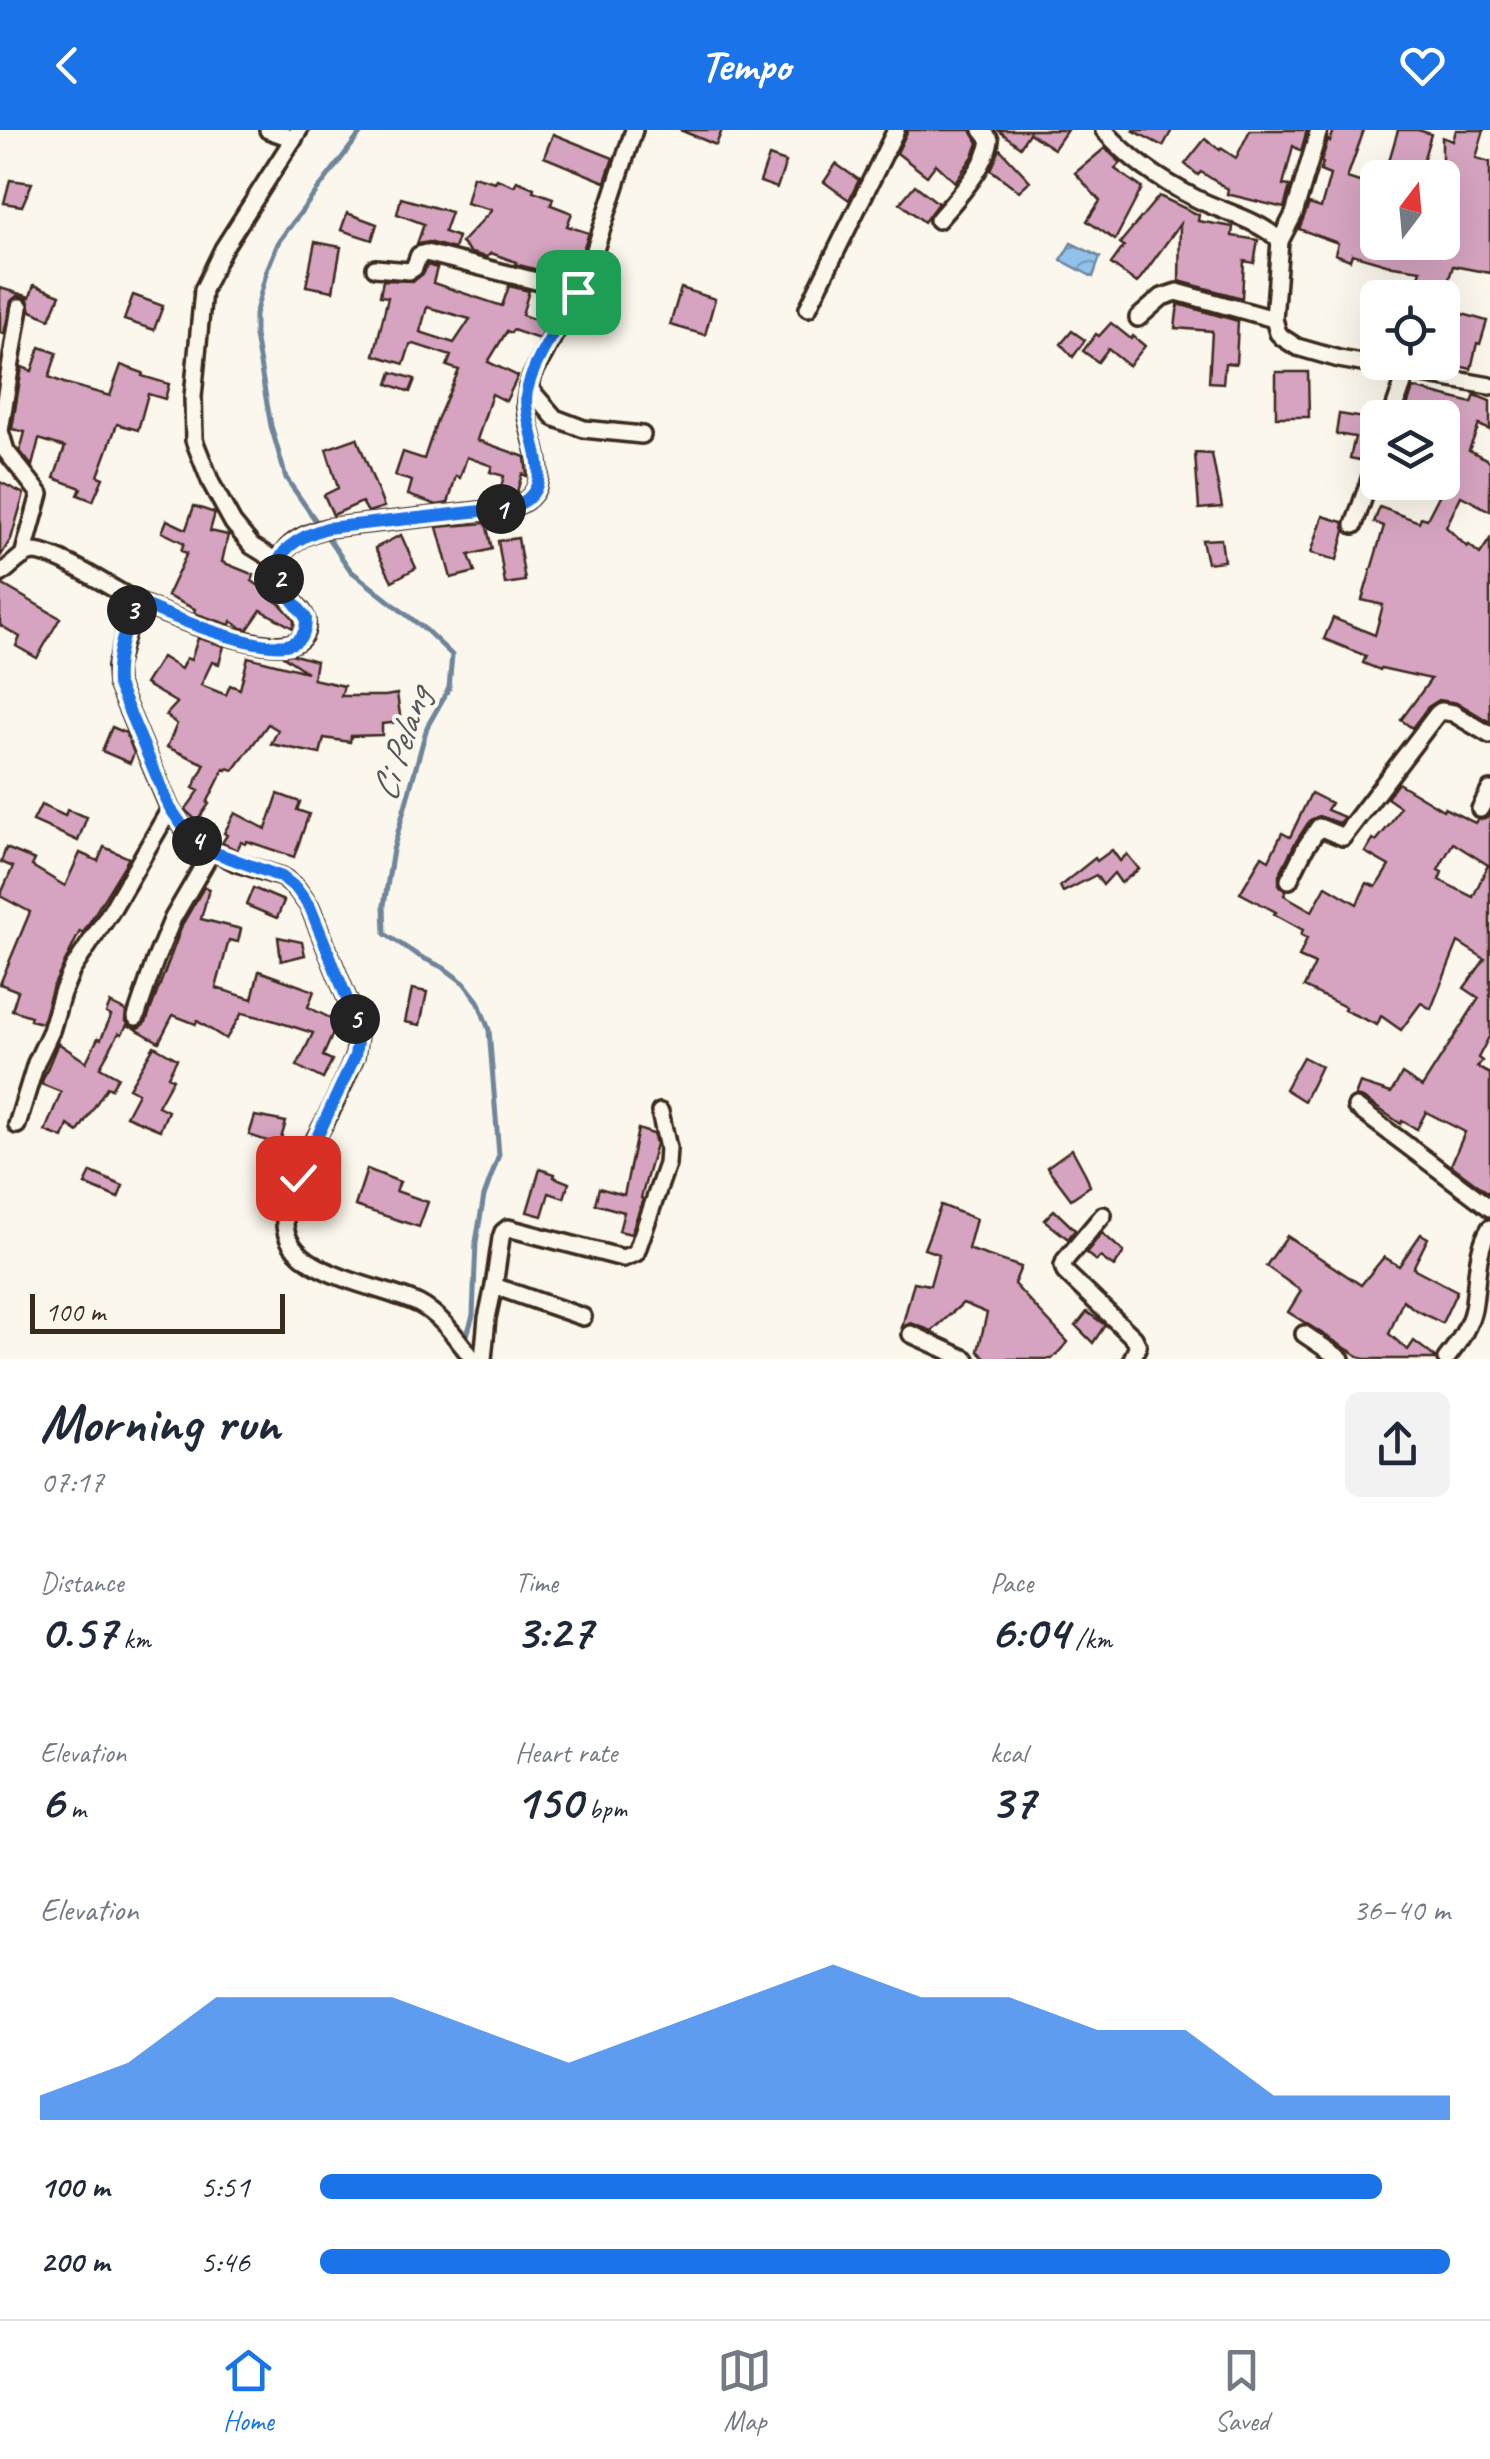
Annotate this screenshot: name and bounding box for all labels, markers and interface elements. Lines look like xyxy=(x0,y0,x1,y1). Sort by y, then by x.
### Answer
text: Tempo xyxy=(700,37,790,94)
icon: back xyxy=(40,38,95,93)
icon: heart xyxy=(1395,38,1450,93)
north arrow xyxy=(1360,160,1460,260)
map controls xyxy=(1360,160,1460,500)
pin xyxy=(536,250,621,335)
icon: arrive xyxy=(551,265,606,320)
button: locate xyxy=(1360,280,1460,380)
button: layers xyxy=(1360,400,1460,500)
pin: 1 xyxy=(476,484,526,534)
text: 1 xyxy=(495,491,507,526)
pin: 2 xyxy=(254,554,304,604)
text: 2 xyxy=(273,561,285,596)
pin: 3 xyxy=(107,585,157,635)
text: 3 xyxy=(126,592,138,627)
water label: Ci Pelang xyxy=(360,677,442,807)
pin: 4 xyxy=(172,816,222,866)
text: 4 xyxy=(191,823,203,858)
pin: 5 xyxy=(330,994,380,1044)
text: 5 xyxy=(349,1001,361,1036)
pin xyxy=(256,1136,341,1221)
icon: check xyxy=(271,1151,326,1206)
scale bar xyxy=(30,1289,285,1334)
text: 100 m xyxy=(45,1294,105,1329)
text: Morning run xyxy=(40,1388,280,1458)
button: share xyxy=(1345,1392,1450,1497)
text: 07:17 xyxy=(40,1461,104,1502)
text: Distance xyxy=(40,1565,124,1600)
text: Time xyxy=(515,1565,558,1600)
text: Pace xyxy=(990,1565,1033,1600)
text: 0.57 xyxy=(40,1600,116,1663)
text: 3:27 xyxy=(515,1600,592,1663)
text: 6:04 xyxy=(990,1600,1068,1663)
text: km xyxy=(116,1621,151,1656)
text: /km xyxy=(1068,1621,1112,1656)
text: Elevation xyxy=(40,1735,126,1770)
text: Heart rate xyxy=(515,1735,617,1770)
text: kcal xyxy=(990,1735,1027,1770)
text: 6 xyxy=(40,1770,64,1833)
text: 150 xyxy=(515,1770,582,1833)
text: 37 xyxy=(990,1770,1035,1833)
text: m xyxy=(64,1791,86,1826)
text: bpm xyxy=(582,1791,627,1826)
text: Elevation xyxy=(40,1889,138,1930)
text: 36–40 m xyxy=(1352,1889,1450,1930)
text: 100 m xyxy=(40,2166,109,2207)
text: 5:51 xyxy=(200,2166,250,2207)
text: 200 m xyxy=(40,2241,109,2282)
text: 5:46 xyxy=(200,2241,250,2282)
tab: Home xyxy=(221,2343,276,2438)
tab: Map xyxy=(717,2343,772,2438)
tab: Saved xyxy=(1214,2343,1269,2438)

